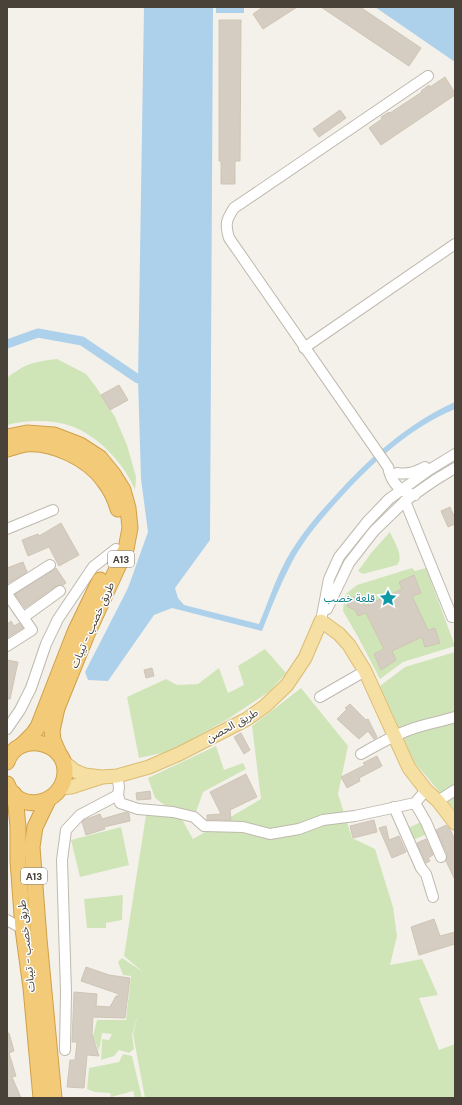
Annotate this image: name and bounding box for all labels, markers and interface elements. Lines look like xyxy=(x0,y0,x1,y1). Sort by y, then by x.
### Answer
road number: A13 xyxy=(108,551,134,567)
street label: طريق خصب - تيبات xyxy=(67,580,117,670)
place icon: قلعة خصب xyxy=(378,588,398,608)
place label: قلعة خصب xyxy=(324,591,375,605)
street label: طريق الحصن xyxy=(203,705,261,745)
road number: A13 xyxy=(21,868,47,884)
street label: طريق خصب - تيبات xyxy=(14,899,38,993)

